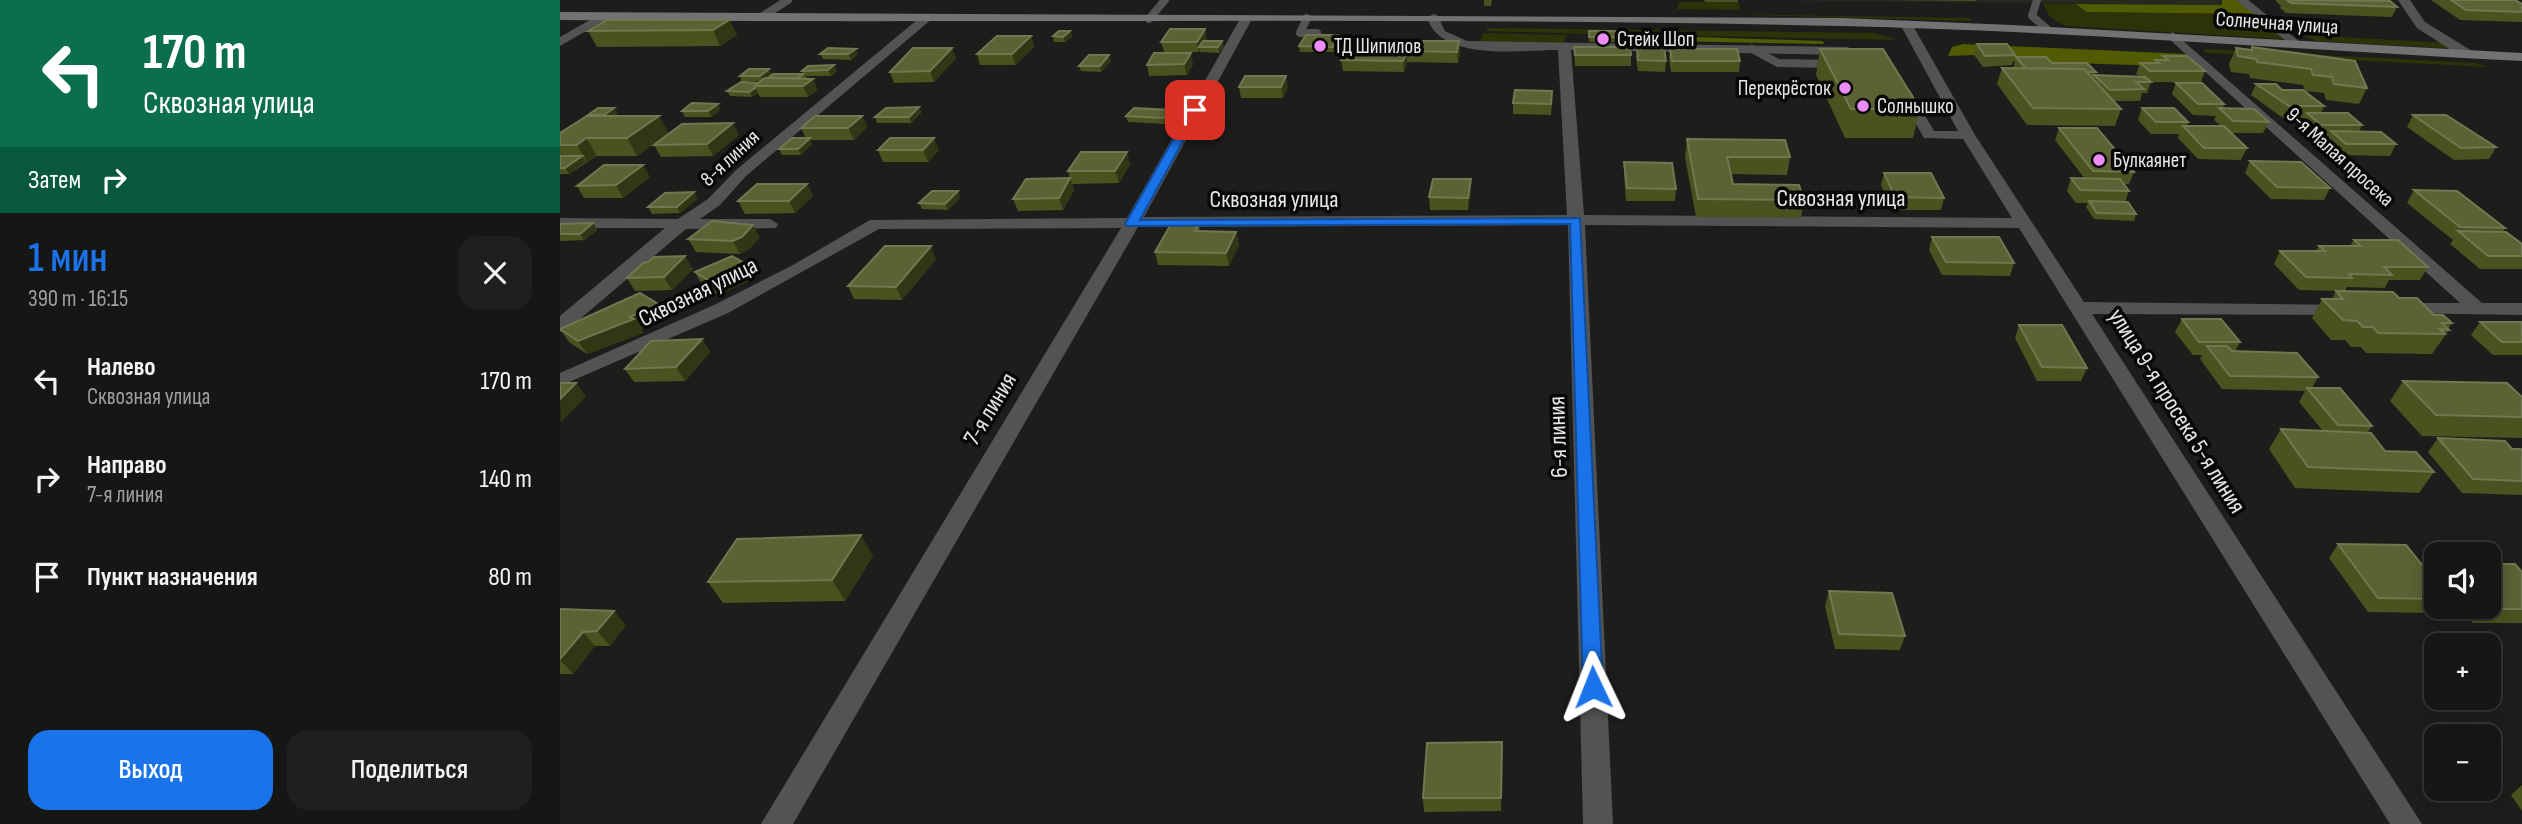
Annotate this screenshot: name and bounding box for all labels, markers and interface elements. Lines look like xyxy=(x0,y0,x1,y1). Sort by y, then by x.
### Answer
street label: Солнечная улица xyxy=(2215,6,2339,40)
text: 170 m xyxy=(143,24,247,83)
place label: Стейк Шоп xyxy=(1617,27,1694,52)
icon: left xyxy=(28,28,119,119)
marker: Стейк Шоп xyxy=(1595,31,1611,47)
place label: ТД Шипилов xyxy=(1334,34,1421,59)
marker: ТД Шипилов xyxy=(1312,38,1328,54)
place label: Перекрёсток xyxy=(1738,76,1831,101)
pin xyxy=(1165,80,1225,140)
marker: Перекрёсток xyxy=(1837,80,1853,96)
text: Сквозная улица xyxy=(143,84,315,123)
icon: arrive xyxy=(1176,91,1214,129)
place label: Солнышко xyxy=(1877,94,1954,119)
marker: Солнышко xyxy=(1855,98,1871,114)
street label: 9-я Малая просека xyxy=(2281,102,2399,212)
street label: 8-я линия xyxy=(695,124,765,192)
place label: Булкаянет xyxy=(2113,148,2186,173)
marker: Булкаянет xyxy=(2091,152,2107,168)
icon: right xyxy=(95,161,133,199)
text: Затем xyxy=(28,165,81,196)
street label: Сквозная улица xyxy=(1777,184,1905,213)
street label: Сквозная улица xyxy=(1210,185,1338,214)
text: 1 мин xyxy=(28,233,108,284)
button: close xyxy=(458,236,532,310)
street label: Сквозная улица xyxy=(634,251,762,333)
text: 390 m · 16:15 xyxy=(28,285,128,313)
street label: улица 9-я просека 5-я линия xyxy=(2102,303,2252,519)
text: Налево xyxy=(87,352,156,383)
icon: left xyxy=(28,362,66,400)
text: 170 m xyxy=(480,366,532,397)
street label: 7-я линия xyxy=(957,367,1023,451)
text: Сквозная улица xyxy=(87,383,210,411)
street label: 6-я линия xyxy=(1542,396,1574,478)
text: Направо xyxy=(87,450,166,481)
icon: right xyxy=(28,460,66,498)
text: 140 m xyxy=(480,464,532,495)
text: 7-я линия xyxy=(87,481,163,509)
map controls xyxy=(2424,542,2501,801)
button: sound xyxy=(2424,542,2501,619)
icon: arrive xyxy=(28,558,66,596)
text: Пункт назначения xyxy=(87,562,258,593)
text: 80 m xyxy=(488,562,532,593)
button: + xyxy=(2424,633,2501,710)
position arrow xyxy=(1556,650,1630,724)
button: − xyxy=(2424,724,2501,801)
button: Выход xyxy=(28,730,273,810)
button: Поделиться xyxy=(287,730,532,810)

